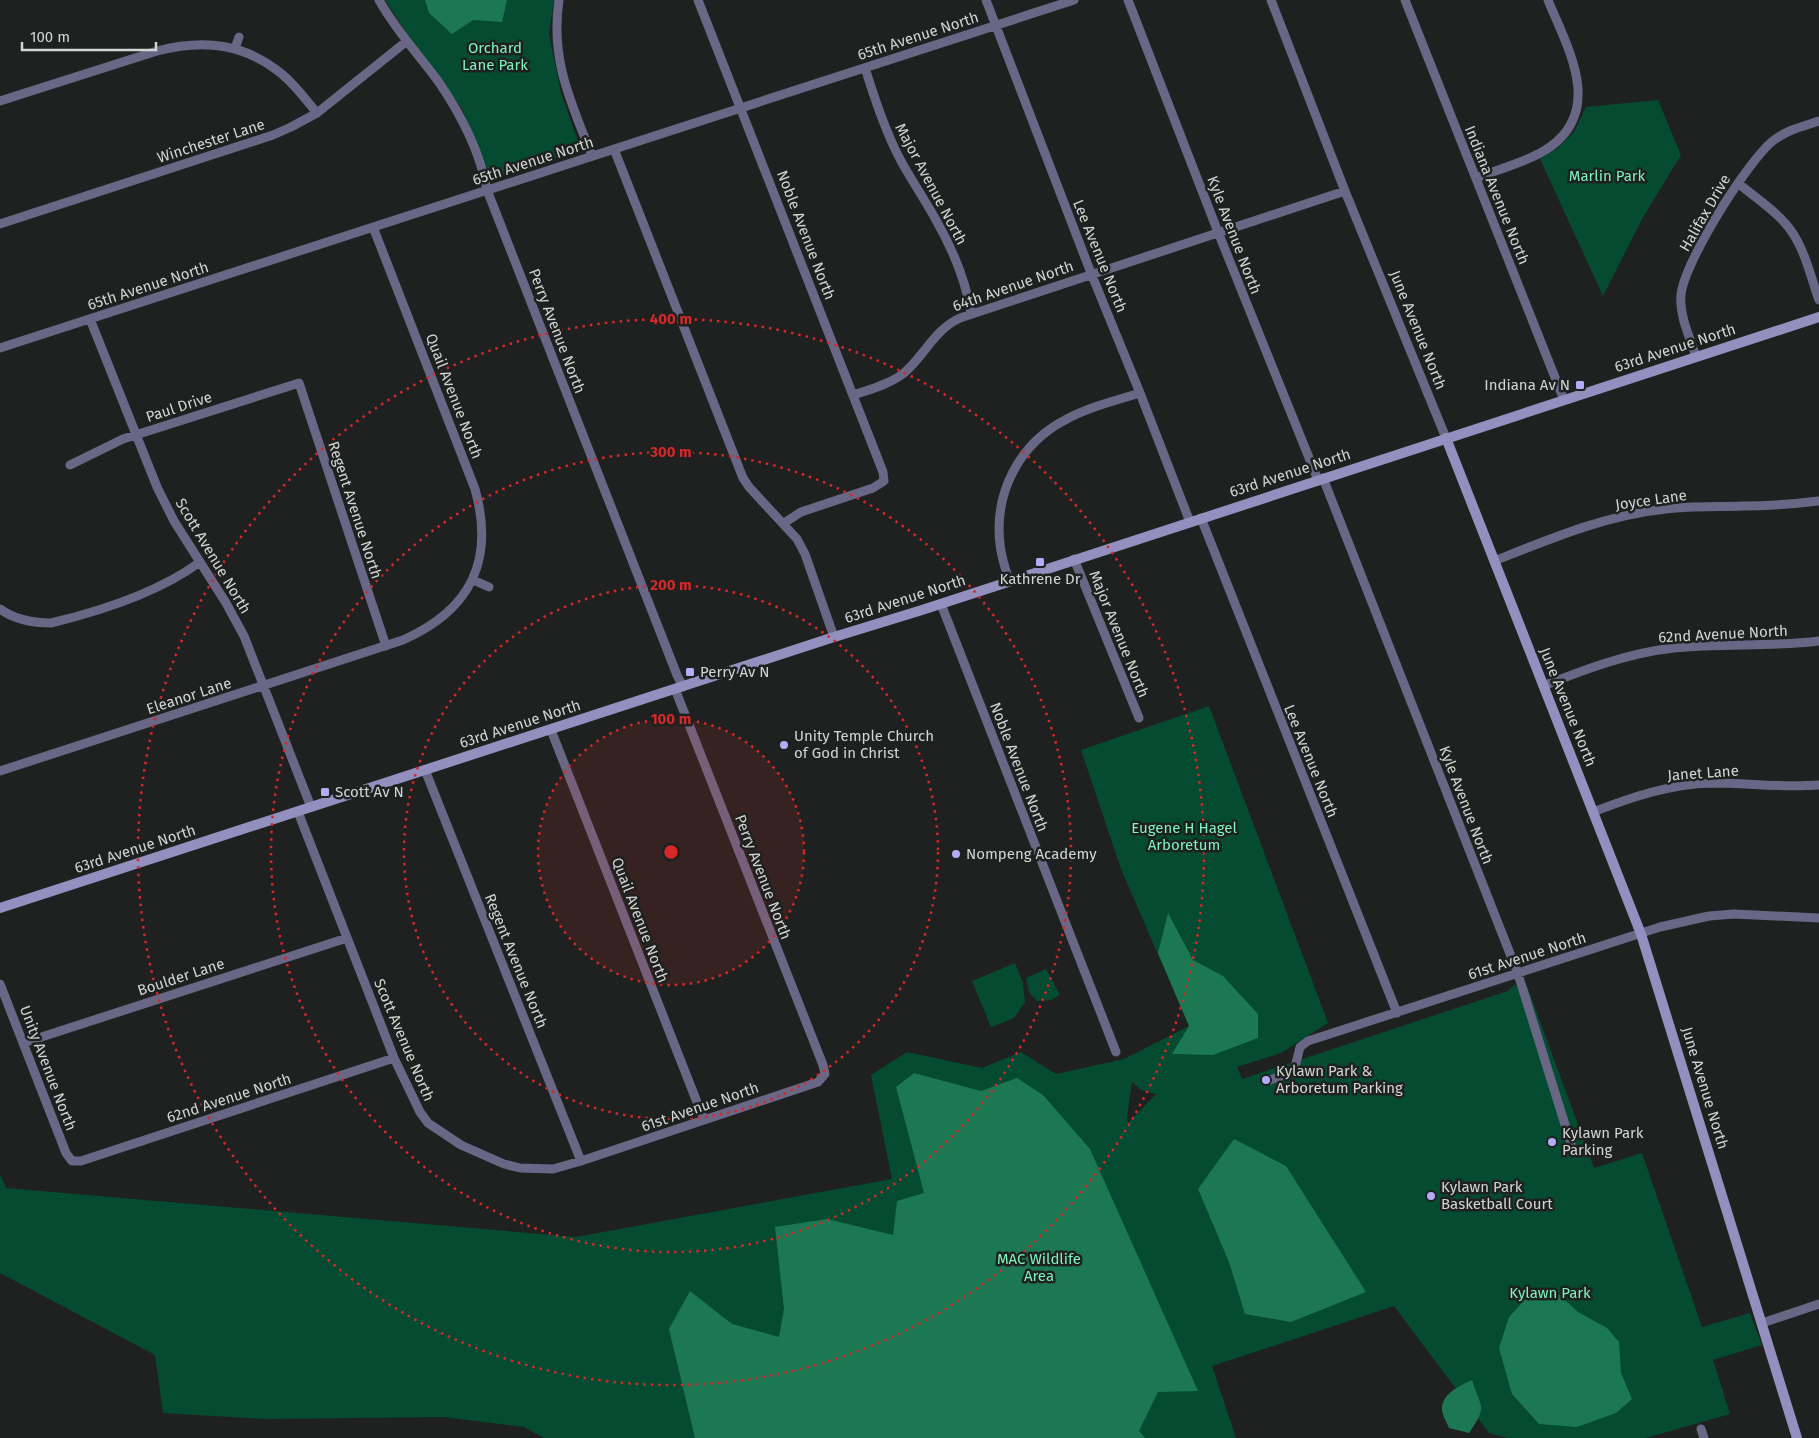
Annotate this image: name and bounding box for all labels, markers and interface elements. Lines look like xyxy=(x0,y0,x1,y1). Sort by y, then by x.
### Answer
street label: 65th Avenue North xyxy=(855,8,981,64)
scale bar xyxy=(22,20,156,52)
text: 100 m xyxy=(30,28,70,46)
park label: Orchard Lane Park xyxy=(462,39,528,74)
street label: Winchester Lane xyxy=(155,115,267,167)
street label: Major Avenue North xyxy=(891,120,971,248)
street label: Indiana Avenue North xyxy=(1461,123,1533,267)
street label: 65th Avenue North xyxy=(470,133,596,189)
park label: Marlin Park xyxy=(1569,167,1646,185)
street label: Noble Avenue North xyxy=(773,168,839,302)
street label: Halifax Drive xyxy=(1676,171,1734,255)
street label: Kyle Avenue North xyxy=(1203,173,1265,297)
street label: Lee Avenue North xyxy=(1069,197,1131,315)
street label: 64th Avenue North xyxy=(950,257,1076,315)
street label: 65th Avenue North xyxy=(85,258,211,314)
street label: Perry Avenue North xyxy=(525,266,589,396)
street label: June Avenue North xyxy=(1386,268,1450,392)
text: 400 m xyxy=(650,310,692,328)
street label: 63rd Avenue North xyxy=(1612,320,1738,376)
street label: Quail Avenue North xyxy=(422,331,486,461)
place label: Indiana Av N xyxy=(1484,376,1570,394)
marker: Indiana Av N xyxy=(1574,379,1586,391)
street label: Paul Drive xyxy=(144,388,214,426)
street label: Regent Avenue North xyxy=(324,439,386,581)
text: 300 m xyxy=(649,443,692,461)
street label: 63rd Avenue North xyxy=(1227,445,1353,501)
street label: Joyce Lane xyxy=(1614,486,1688,514)
street label: Scott Avenue North xyxy=(171,495,255,617)
marker: Kathrene Dr xyxy=(1034,556,1046,568)
street label: Major Avenue North xyxy=(1085,568,1153,700)
place label: Kathrene Dr xyxy=(999,570,1081,588)
street label: 63rd Avenue North xyxy=(842,571,968,627)
text: 200 m xyxy=(650,576,692,594)
street label: 62nd Avenue North xyxy=(1658,622,1788,646)
street label: June Avenue North xyxy=(1536,645,1600,769)
place label: Perry Av N xyxy=(700,663,770,681)
marker: Perry Av N xyxy=(684,666,696,678)
street label: Eleanor Lane xyxy=(144,674,234,718)
street label: 63rd Avenue North xyxy=(457,696,583,752)
street label: Noble Avenue North xyxy=(986,700,1052,834)
street label: Lee Avenue North xyxy=(1280,702,1342,820)
text: 100 m xyxy=(651,710,691,728)
place label: Unity Temple Church of God in Christ xyxy=(794,727,934,762)
marker: Unity Temple Church of God in Christ xyxy=(778,739,790,751)
street label: Kyle Avenue North xyxy=(1435,743,1497,867)
street label: Janet Lane xyxy=(1667,762,1739,784)
place label: Scott Av N xyxy=(335,783,404,801)
marker: Scott Av N xyxy=(319,786,331,798)
street label: Perry Avenue North xyxy=(731,812,795,942)
park label: Eugene H Hagel Arboretum xyxy=(1131,819,1237,854)
street label: 63rd Avenue North xyxy=(72,821,198,877)
centre of rings xyxy=(662,843,680,861)
place label: Nompeng Academy xyxy=(966,845,1097,863)
marker: Nompeng Academy xyxy=(950,848,962,860)
street label: Quail Avenue North xyxy=(608,855,672,985)
street label: Regent Avenue North xyxy=(481,891,551,1031)
street label: 61st Avenue North xyxy=(1466,928,1588,984)
street label: Boulder Lane xyxy=(135,954,227,1000)
street label: Scott Avenue North xyxy=(370,976,438,1104)
street label: Unity Avenue North xyxy=(16,1003,80,1133)
street label: June Avenue North xyxy=(1678,1025,1732,1151)
place label: Kylawn Park & Arboretum Parking xyxy=(1276,1062,1403,1097)
street label: 62nd Avenue North xyxy=(165,1069,293,1127)
marker: Kylawn Park & Arboretum Parking xyxy=(1260,1074,1272,1086)
street label: 61st Avenue North xyxy=(639,1078,761,1136)
place label: Kylawn Park Parking xyxy=(1562,1124,1644,1159)
marker: Kylawn Park Parking xyxy=(1546,1136,1558,1148)
place label: Kylawn Park Basketball Court xyxy=(1441,1178,1553,1213)
marker: Kylawn Park Basketball Court xyxy=(1425,1190,1437,1202)
park label: MAC Wildlife Area xyxy=(997,1250,1081,1285)
park label: Kylawn Park xyxy=(1509,1284,1591,1302)

